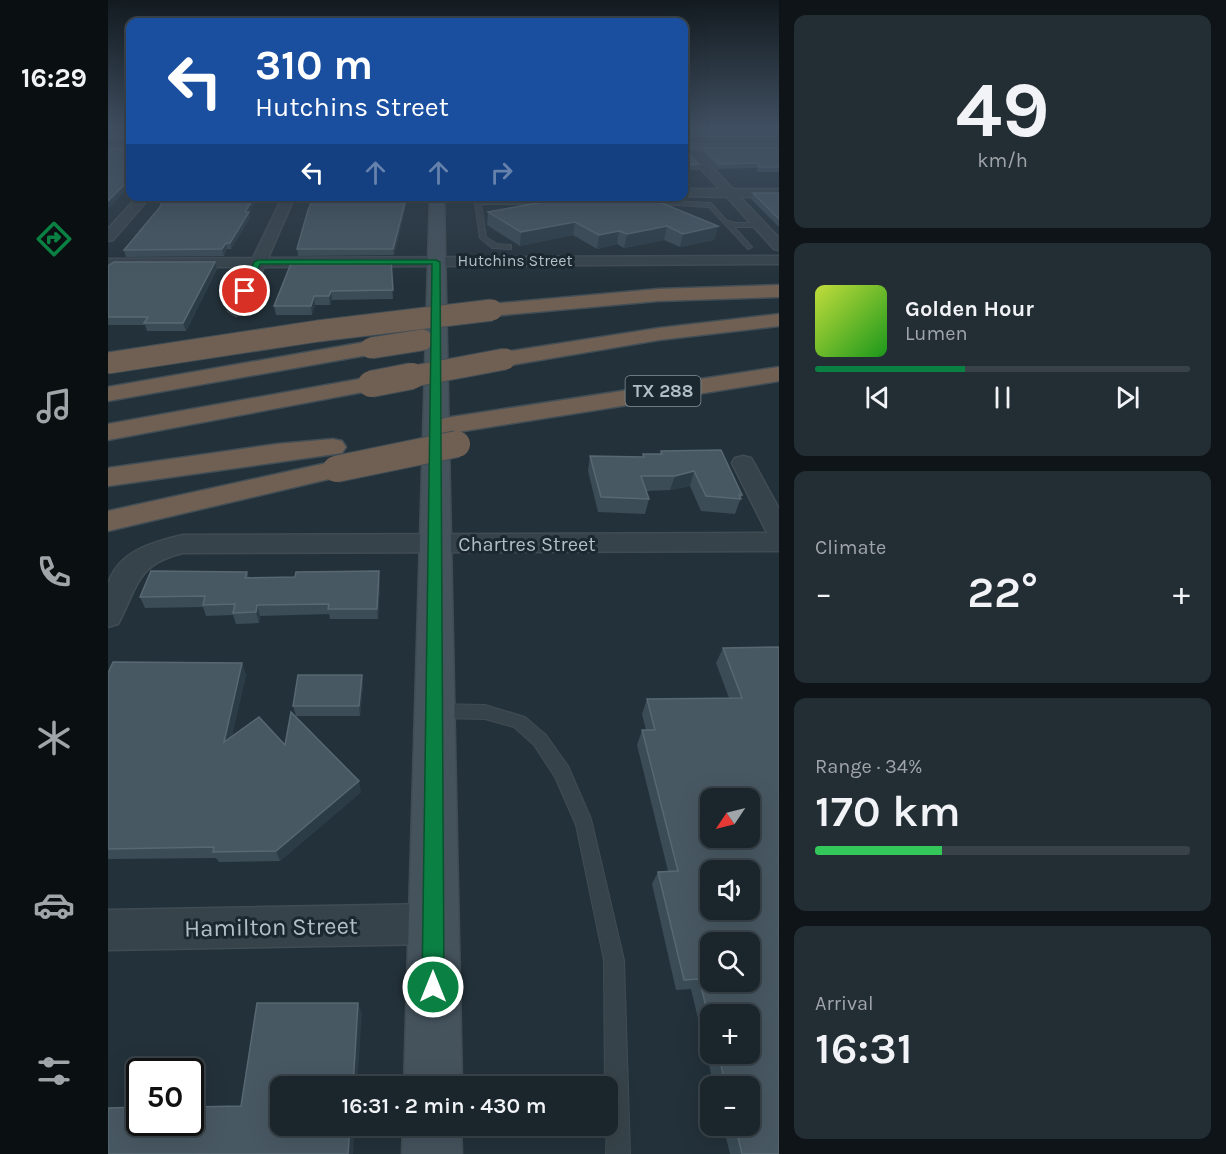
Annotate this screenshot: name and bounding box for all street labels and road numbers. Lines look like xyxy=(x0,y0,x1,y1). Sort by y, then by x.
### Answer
street label: Hutchins Street xyxy=(458,251,572,270)
road number: TX 288 xyxy=(626,376,700,406)
street label: Chartres Street xyxy=(458,533,596,556)
street label: Hamilton Street xyxy=(184,911,358,943)

